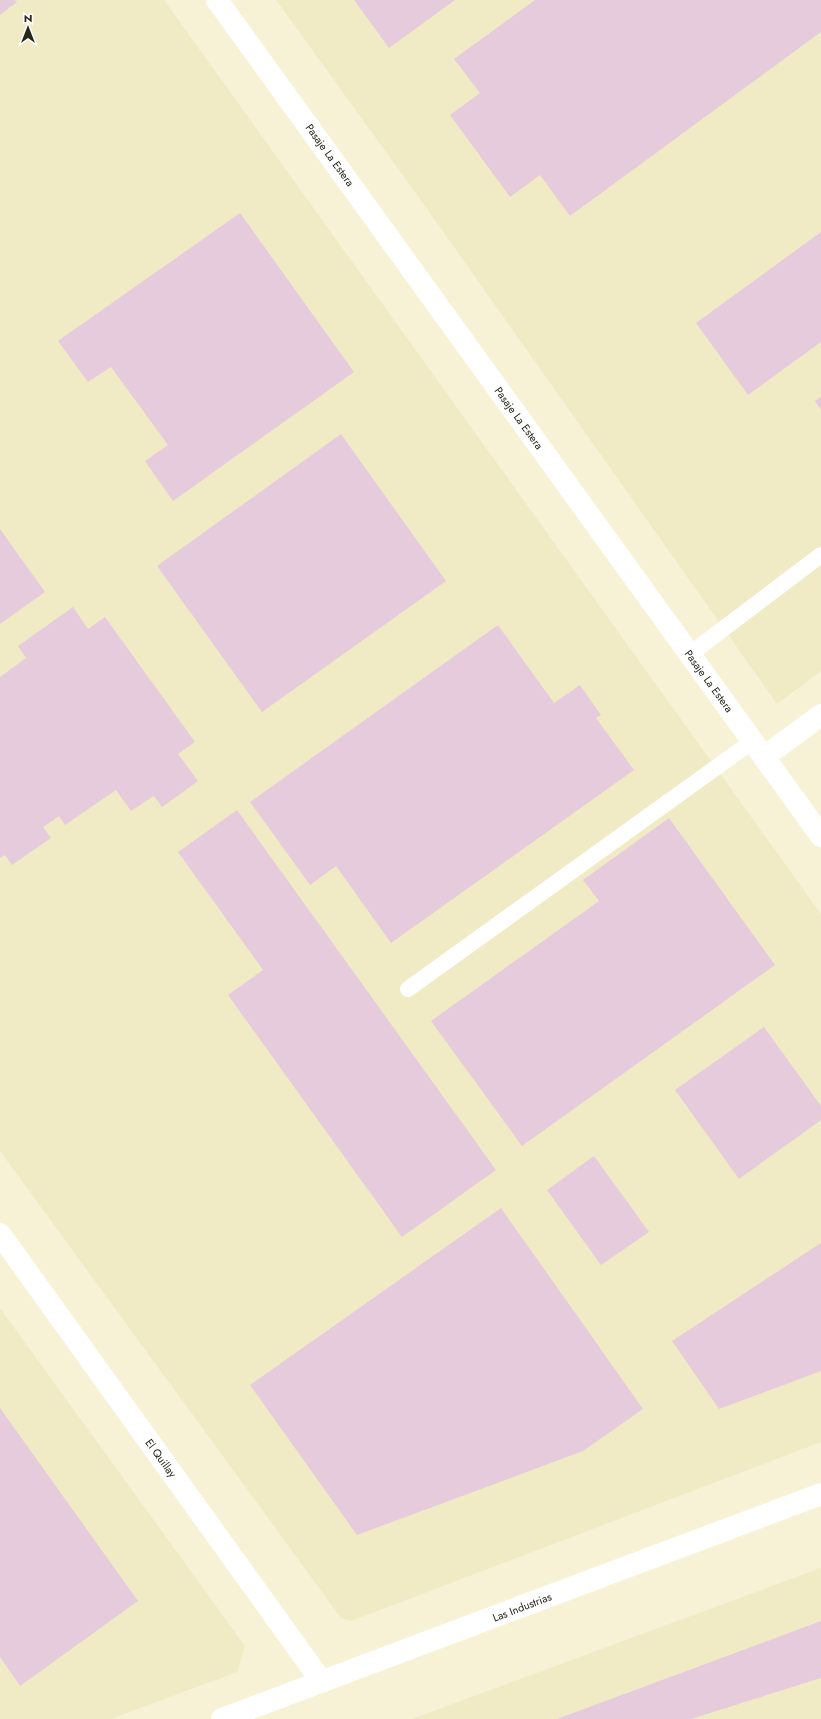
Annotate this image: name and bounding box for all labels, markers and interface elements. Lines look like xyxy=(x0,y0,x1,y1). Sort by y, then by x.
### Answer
north arrow xyxy=(8,8,48,48)
text: N xyxy=(24,10,32,26)
street label: Pasaje La Estera xyxy=(302,120,358,190)
street label: Pasaje La Estera xyxy=(491,383,547,453)
street label: Pasaje La Estera xyxy=(681,646,737,716)
street label: El Quillay xyxy=(141,1435,181,1481)
street label: Las Industrias xyxy=(490,1588,554,1626)

